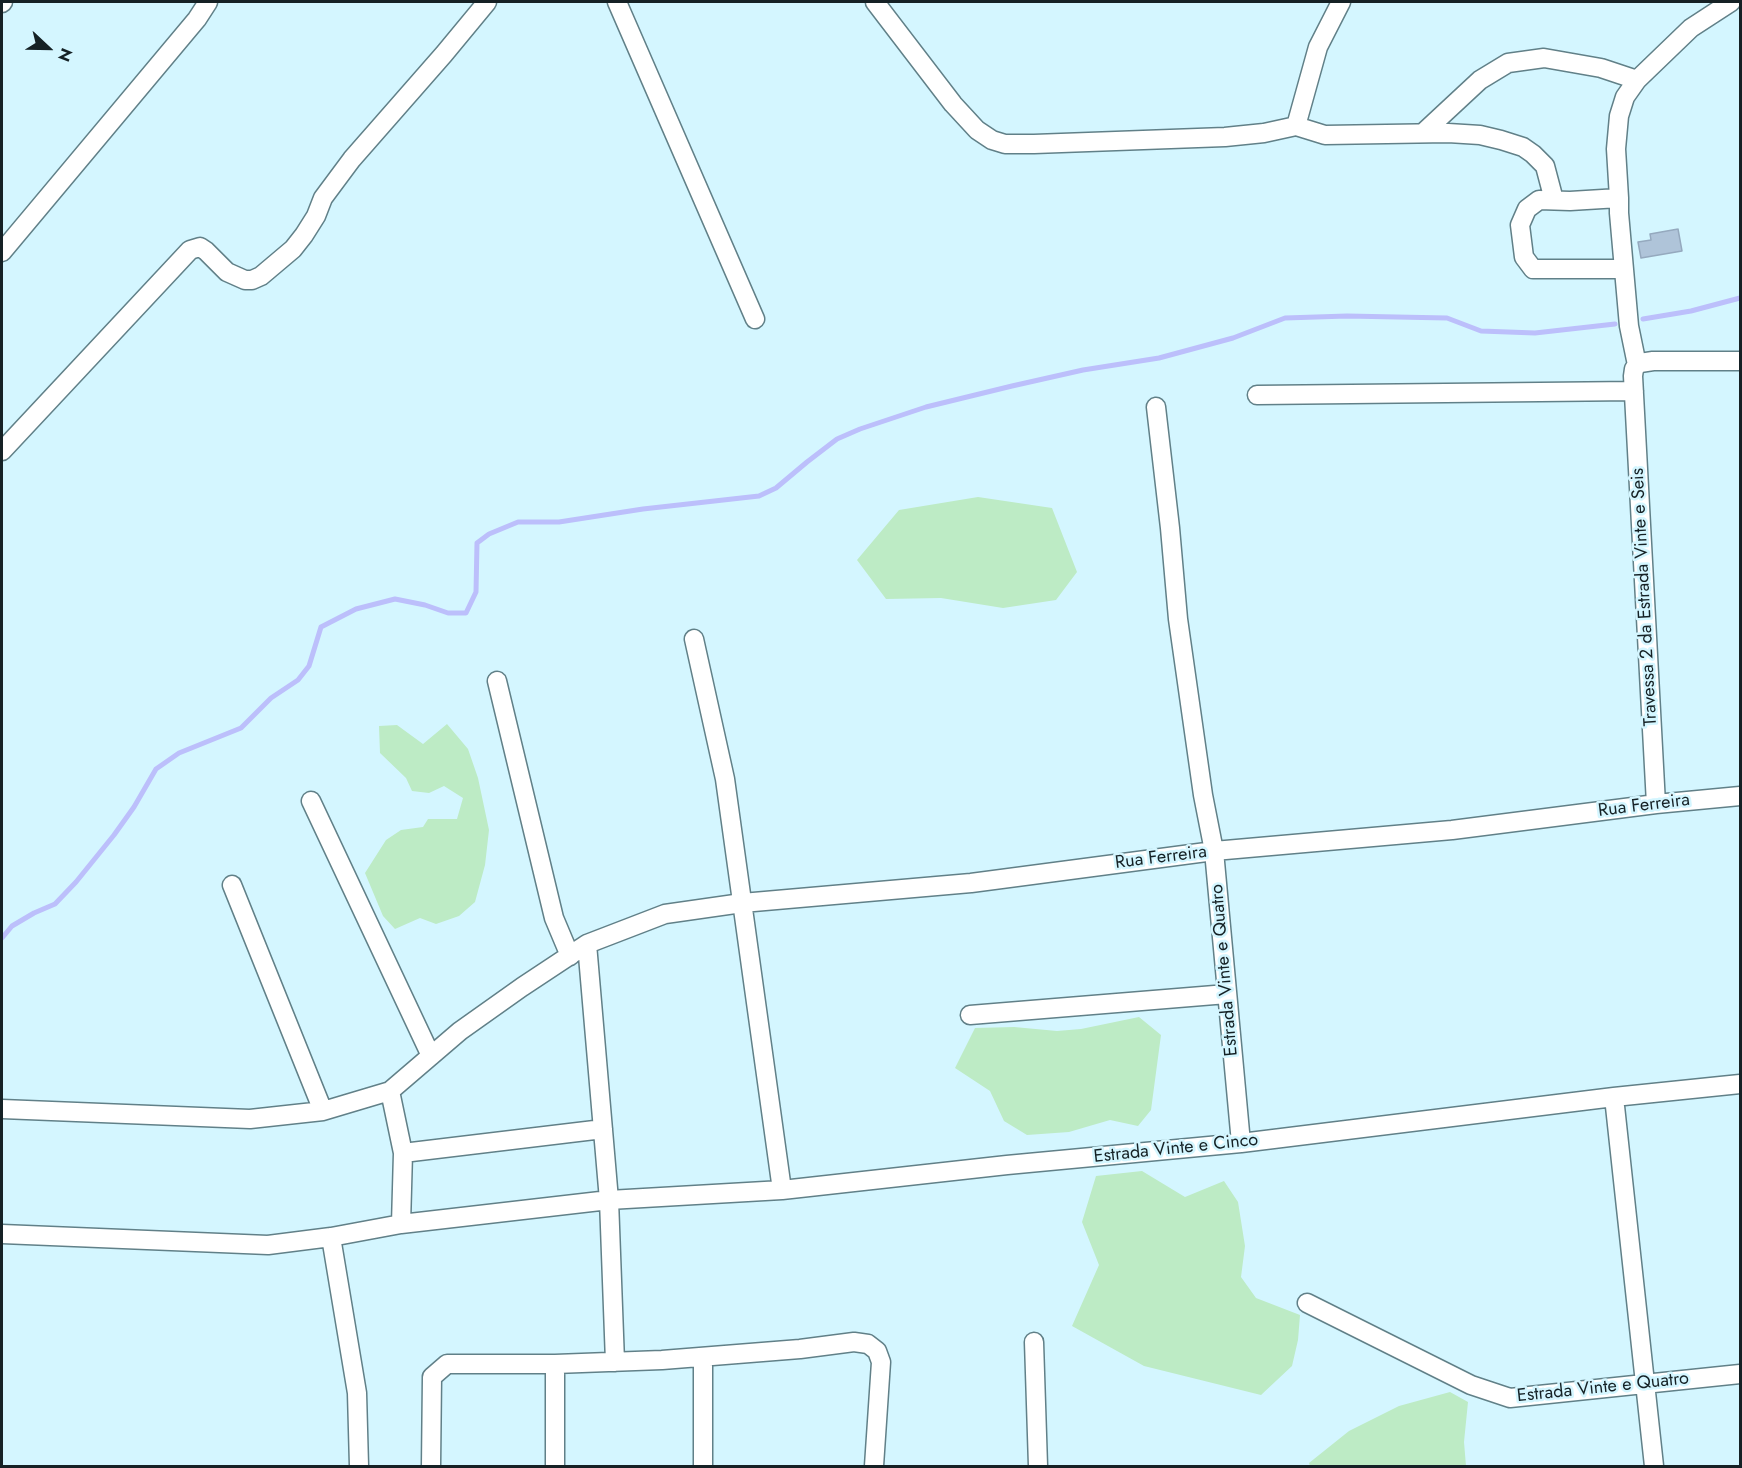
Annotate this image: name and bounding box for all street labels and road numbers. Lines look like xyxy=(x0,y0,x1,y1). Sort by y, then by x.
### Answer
street label: Travessa 2 da Estrada Vinte e Seis xyxy=(1627,467,1663,727)
street label: Rua Ferreira xyxy=(1597,790,1691,822)
street label: Rua Ferreira xyxy=(1114,842,1208,874)
street label: Estrada Vinte e Quatro xyxy=(1207,883,1243,1057)
street label: Estrada Vinte e Cinco xyxy=(1093,1130,1259,1168)
street label: Estrada Vinte e Quatro xyxy=(1516,1368,1690,1408)

